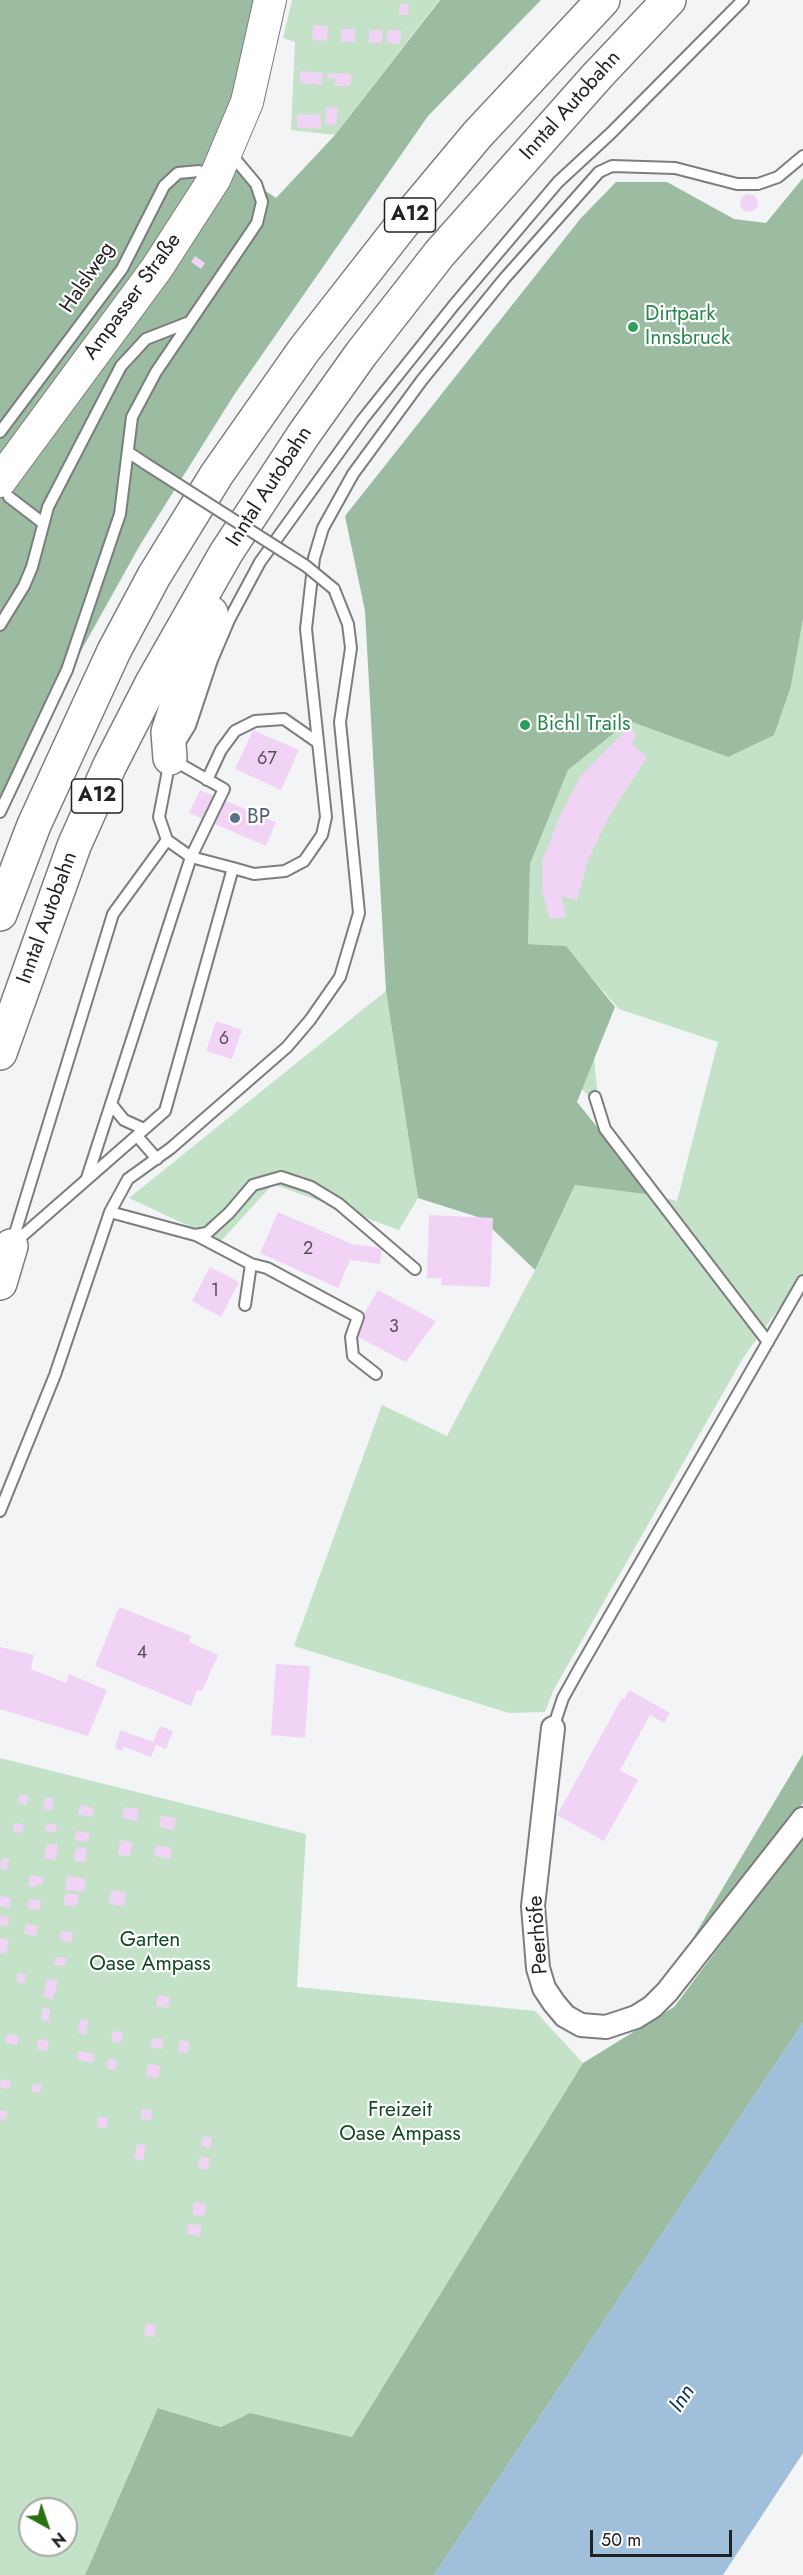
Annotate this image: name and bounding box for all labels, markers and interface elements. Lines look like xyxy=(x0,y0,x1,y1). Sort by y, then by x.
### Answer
street label: Inntal Autobahn xyxy=(515,46,627,166)
road number: A12 xyxy=(384,198,436,232)
street label: Ampasser Straße xyxy=(79,229,187,365)
street label: Halslweg xyxy=(55,238,121,318)
place label: Dirtpark Innsbruck xyxy=(645,302,730,352)
marker: Dirtpark Innsbruck xyxy=(626,320,640,334)
street label: Inntal Autobahn xyxy=(222,422,318,552)
place label: Bichl Trails xyxy=(537,712,631,738)
marker: Bichl Trails xyxy=(518,718,532,732)
house number: 67 xyxy=(257,749,277,771)
road number: A12 xyxy=(72,779,122,813)
place label: BP xyxy=(247,805,270,831)
marker: BP xyxy=(228,811,242,825)
street label: Inntal Autobahn xyxy=(12,849,84,987)
house number: 6 xyxy=(219,1029,229,1051)
house number: 2 xyxy=(303,1239,313,1261)
house number: 1 xyxy=(211,1281,219,1303)
house number: 3 xyxy=(389,1317,399,1339)
house number: 4 xyxy=(137,1643,147,1665)
street label: Peerhöfe xyxy=(524,1895,554,1975)
park label: Garten Oase Ampass xyxy=(89,1928,211,1978)
park label: Freizeit Oase Ampass xyxy=(339,2098,461,2148)
water label: Inn xyxy=(664,2380,702,2418)
north arrow xyxy=(18,2497,78,2557)
scale bar xyxy=(593,2518,736,2556)
text: N xyxy=(46,2527,71,2553)
text: 50 m xyxy=(601,2527,641,2553)

